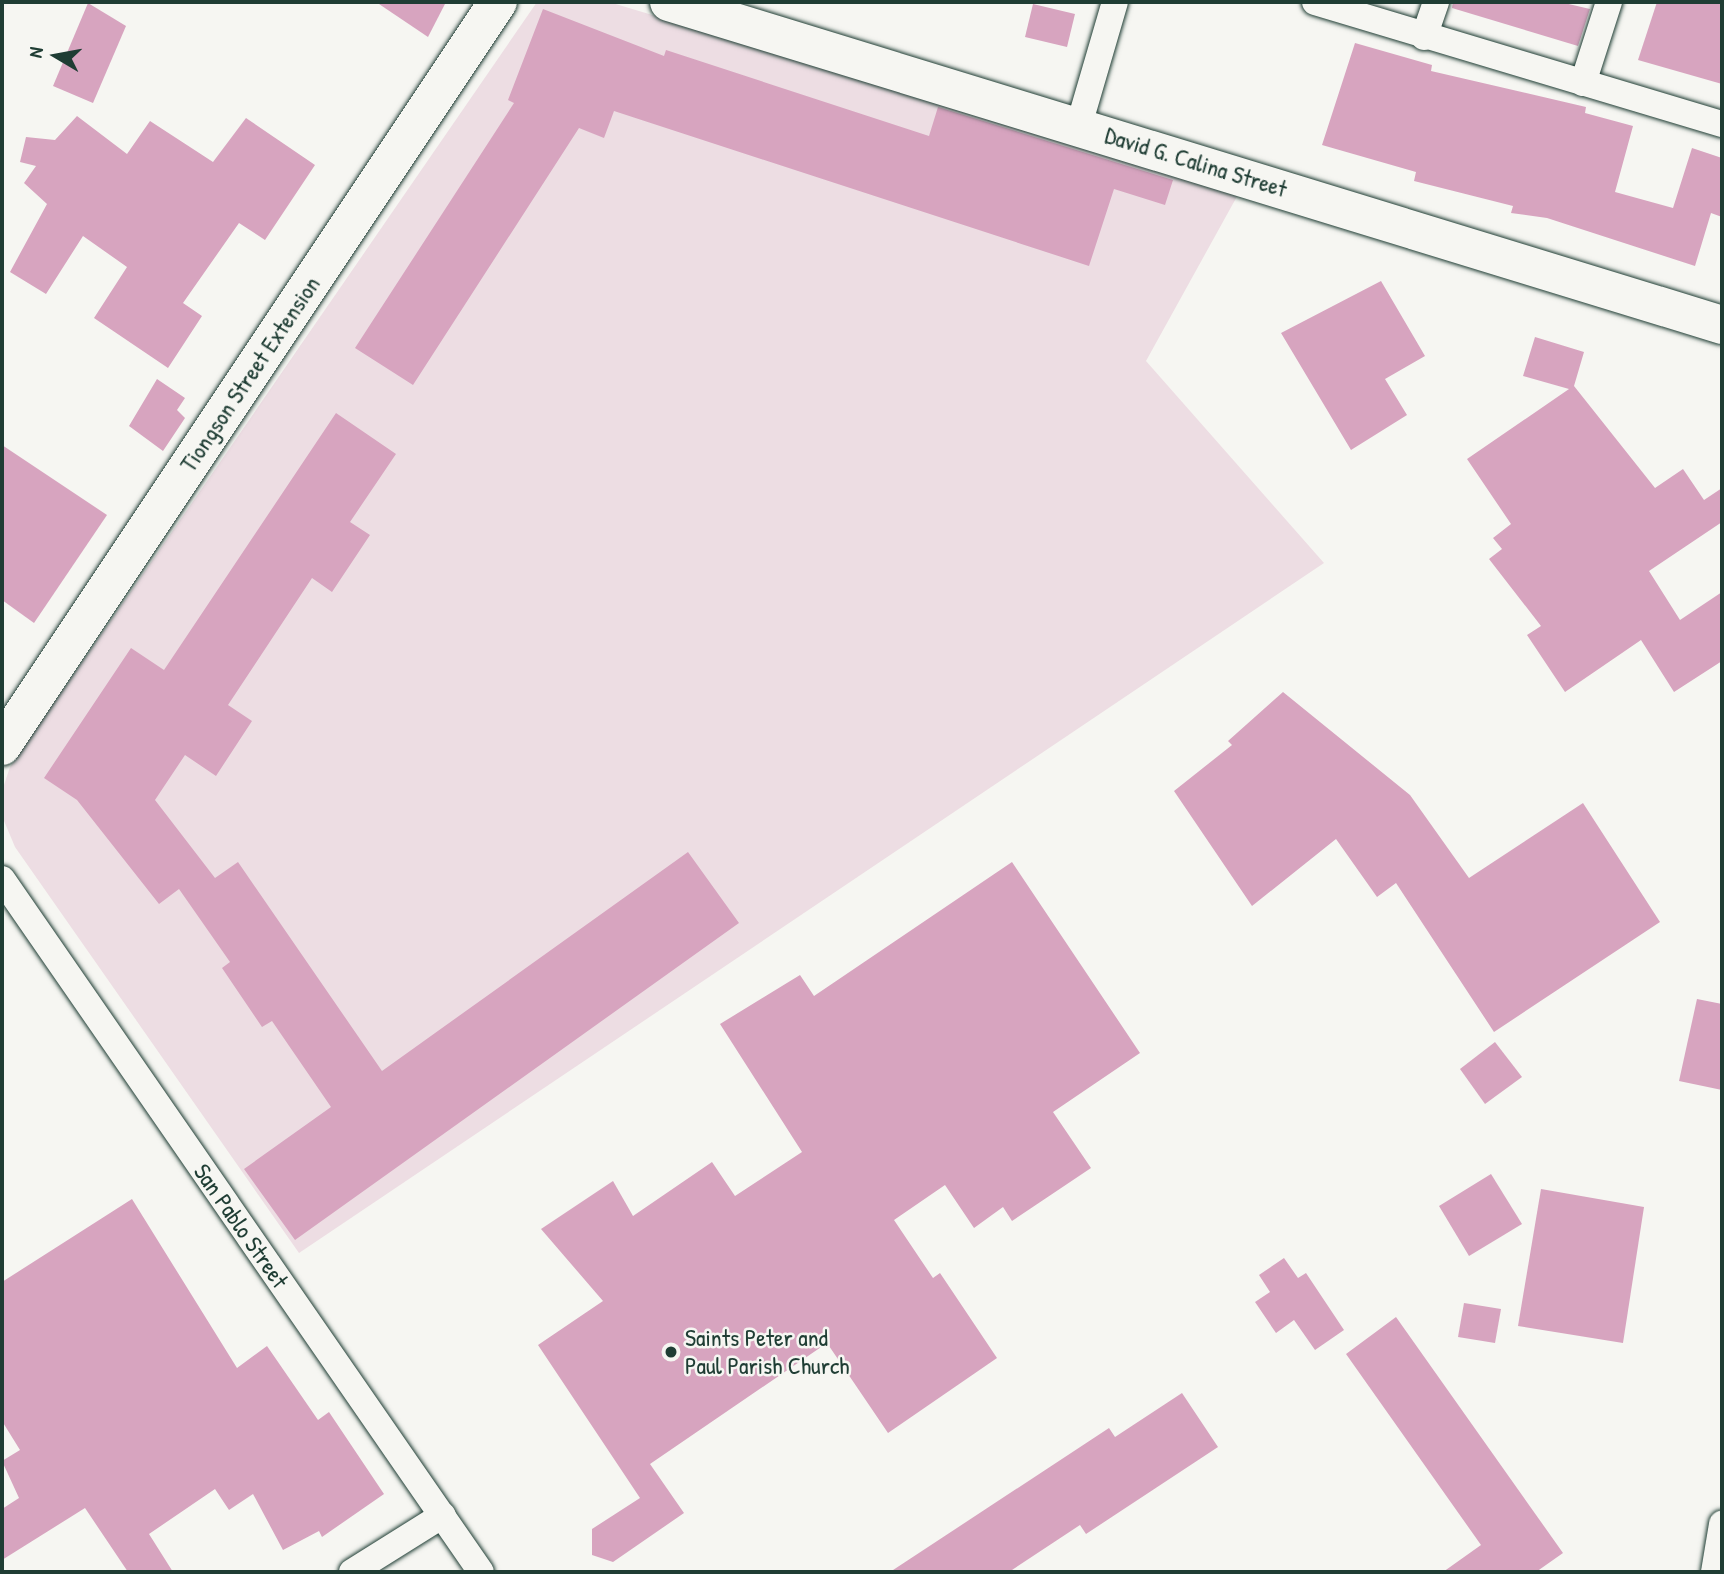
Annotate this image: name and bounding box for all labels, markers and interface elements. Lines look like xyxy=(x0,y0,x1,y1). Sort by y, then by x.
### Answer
north arrow xyxy=(21,21,91,91)
text: N xyxy=(22,45,49,60)
street label: David G. Calina Street xyxy=(1102,121,1290,203)
street label: Tiongson Street Extension xyxy=(174,271,326,477)
street label: San Pablo Street xyxy=(188,1158,294,1294)
place label: Saints Peter and Paul Parish Church xyxy=(685,1324,849,1380)
marker: Saints Peter and Paul Parish Church xyxy=(663,1344,679,1360)

